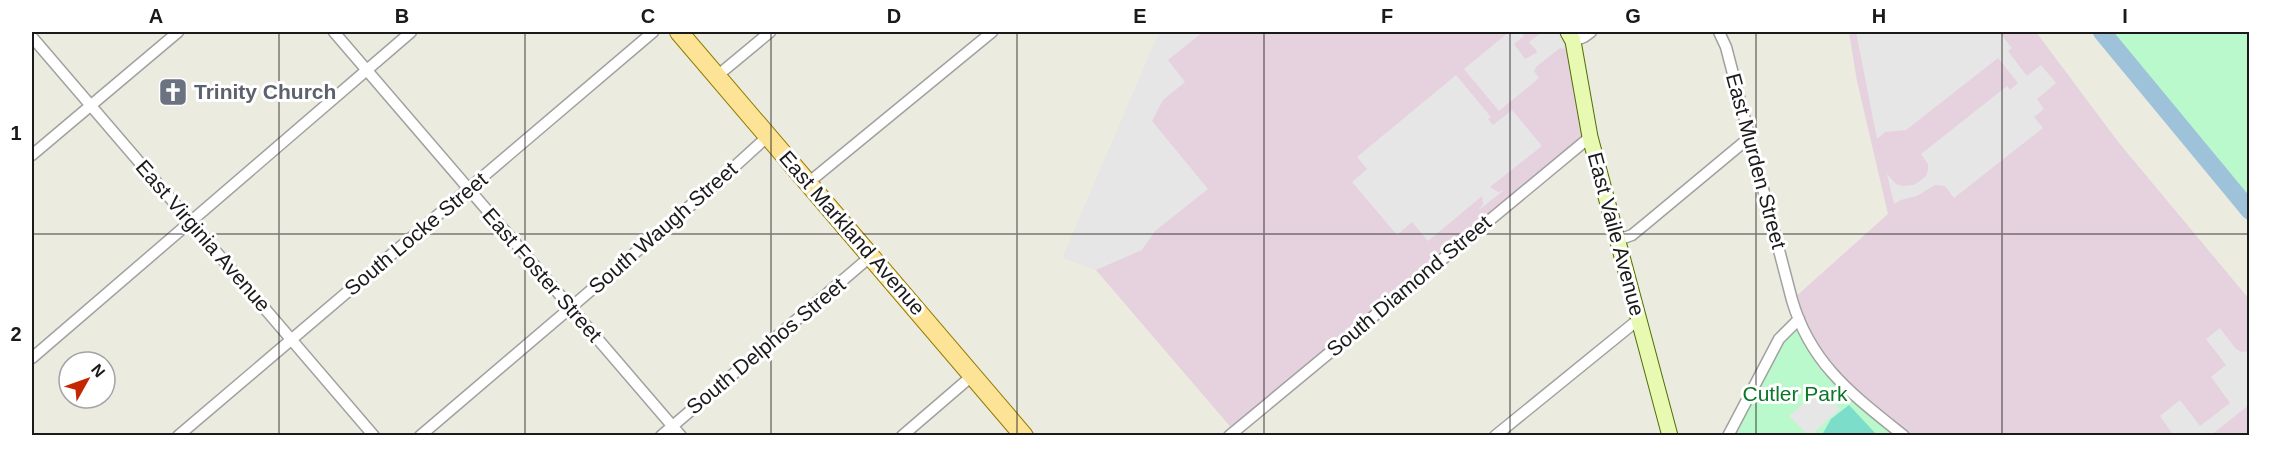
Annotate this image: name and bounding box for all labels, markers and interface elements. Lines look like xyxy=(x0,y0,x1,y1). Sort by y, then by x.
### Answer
text: A xyxy=(149,5,163,27)
text: B xyxy=(395,5,409,27)
text: C xyxy=(641,5,655,27)
text: D xyxy=(887,5,901,27)
text: E xyxy=(1133,5,1147,27)
text: F xyxy=(1381,5,1393,27)
text: G xyxy=(1625,5,1641,27)
text: H xyxy=(1872,5,1886,27)
text: I xyxy=(2122,5,2128,27)
street label: East Murden Street xyxy=(1722,71,1791,251)
church icon: Trinity Church xyxy=(157,76,189,108)
place label: Trinity Church xyxy=(194,80,336,103)
text: 1 xyxy=(10,122,22,144)
street label: East Markland Avenue xyxy=(775,146,930,319)
street label: East Vaile Avenue xyxy=(1584,150,1649,318)
street label: East Virginia Avenue xyxy=(131,155,275,316)
street label: South Waugh Street xyxy=(584,157,741,298)
street label: South Locke Street xyxy=(340,167,492,300)
street label: East Foster Street xyxy=(478,203,607,346)
street label: South Diamond Street xyxy=(1322,210,1495,361)
street label: South Delphos Street xyxy=(682,273,850,419)
text: 2 xyxy=(10,323,22,345)
north arrow xyxy=(57,350,117,410)
text: N xyxy=(88,361,108,381)
park label: Cutler Park xyxy=(1742,382,1848,405)

